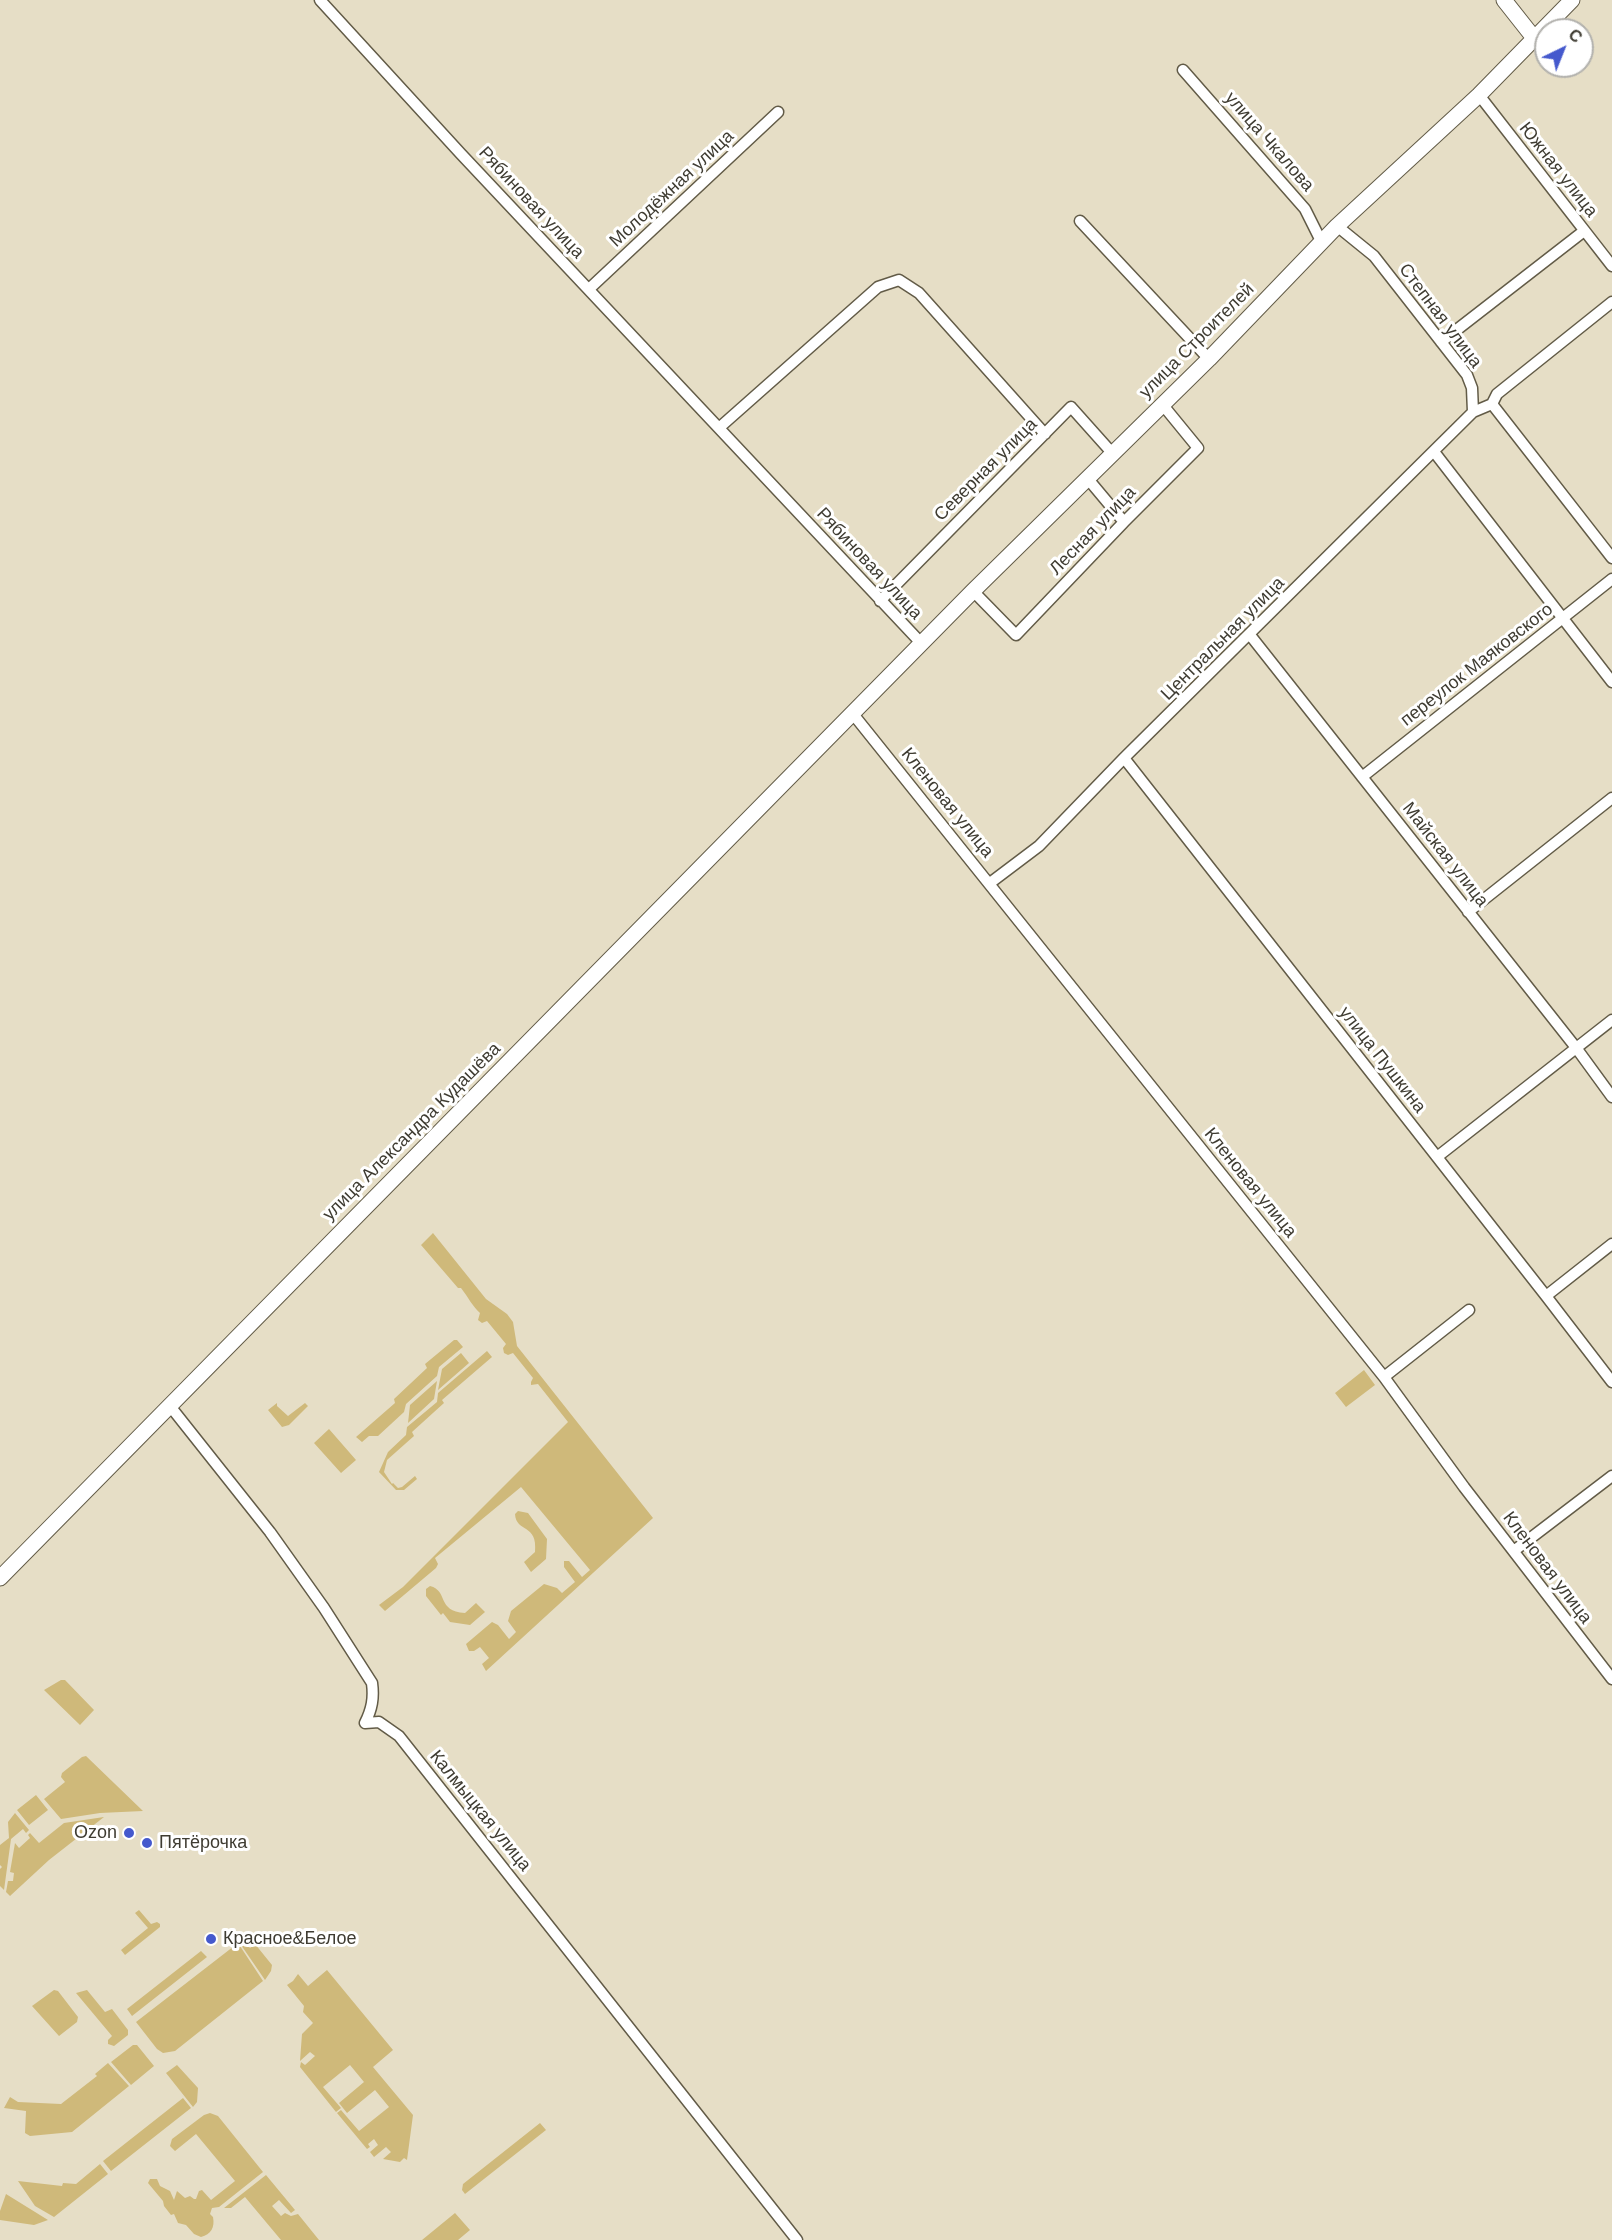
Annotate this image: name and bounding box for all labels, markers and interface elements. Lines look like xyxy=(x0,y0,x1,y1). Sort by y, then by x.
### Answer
north arrow xyxy=(1534,18,1594,78)
text: С xyxy=(1565,26,1585,46)
street label: улица Чкалова xyxy=(1220,88,1318,196)
street label: Южная улица xyxy=(1514,118,1602,222)
street label: Молодёжная улица xyxy=(605,126,739,252)
street label: Рябиновая улица xyxy=(474,143,588,263)
street label: Степная улица xyxy=(1394,260,1486,372)
street label: улица Строителей xyxy=(1135,279,1259,403)
street label: Северная улица xyxy=(930,414,1042,526)
street label: Лесная улица xyxy=(1045,482,1141,580)
street label: Рябиновая улица xyxy=(812,504,926,624)
street label: Центральная улица xyxy=(1157,573,1289,705)
street label: переулок Маяковского xyxy=(1396,599,1558,731)
street label: Кленовая улица xyxy=(896,744,998,862)
street label: Майская улица xyxy=(1397,798,1493,912)
street label: улица Пушкина xyxy=(1334,1003,1430,1117)
street label: улица Александра Кудашёва xyxy=(319,1039,505,1225)
street label: Кленовая улица xyxy=(1199,1124,1301,1242)
street label: Кленовая улица xyxy=(1498,1508,1596,1628)
street label: Калмыцкая улица xyxy=(425,1746,535,1876)
place label: Ozon xyxy=(74,1822,117,1844)
marker: Ozon xyxy=(122,1826,136,1840)
place label: Пятёрочка xyxy=(159,1832,247,1854)
marker: Пятёрочка xyxy=(140,1836,154,1850)
place label: Красное&Белое xyxy=(223,1928,356,1950)
marker: Красное&Белое xyxy=(204,1932,218,1946)

